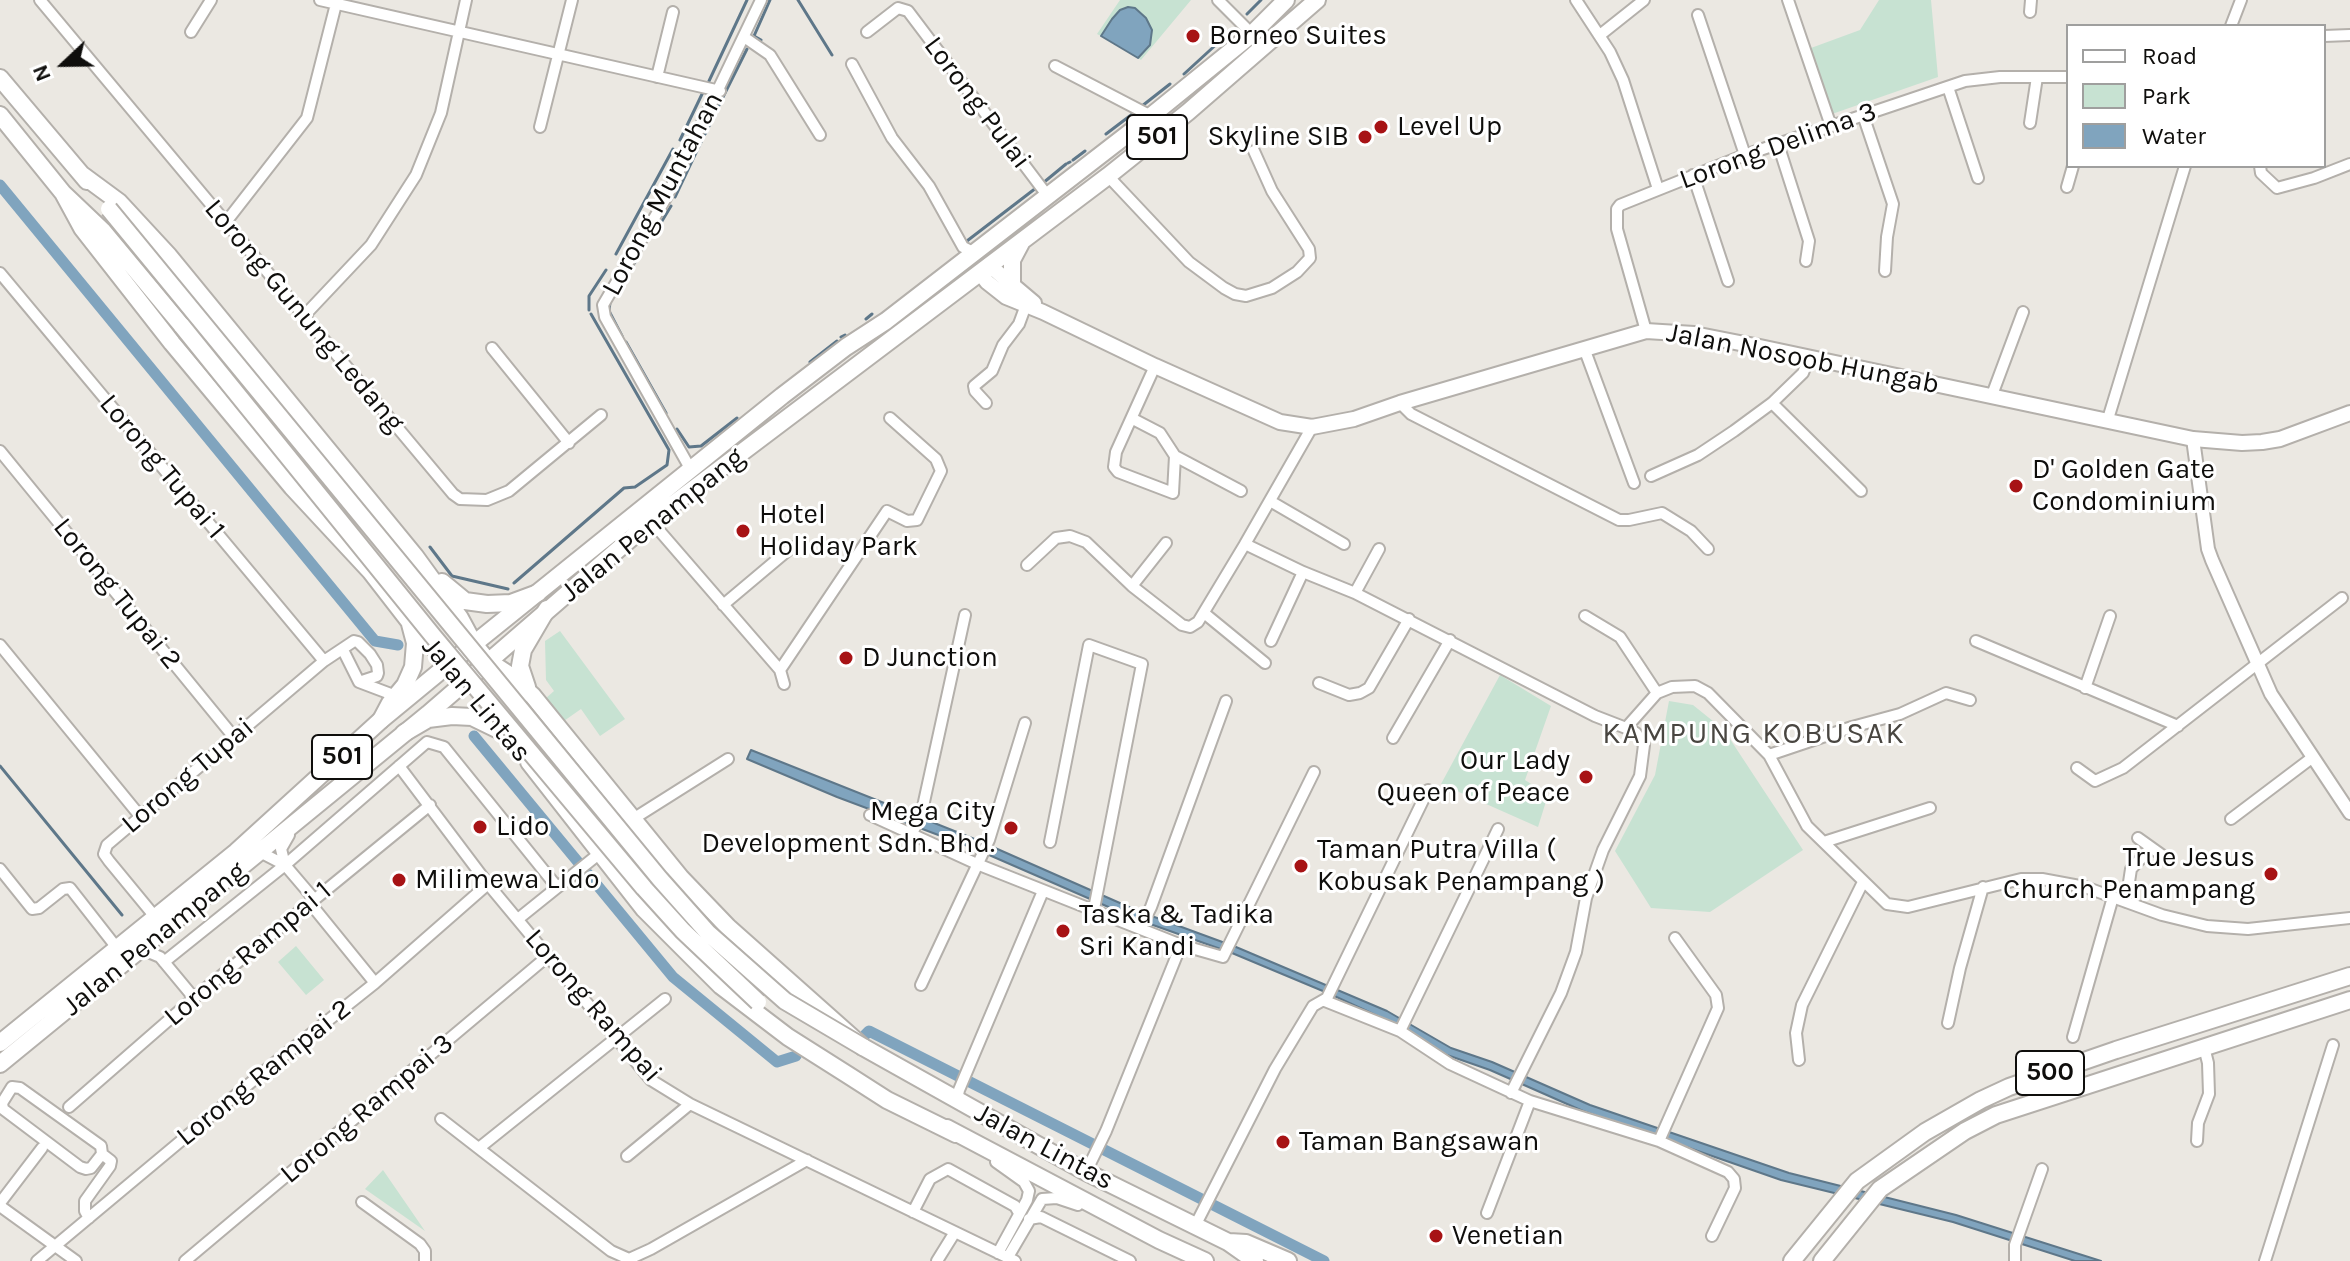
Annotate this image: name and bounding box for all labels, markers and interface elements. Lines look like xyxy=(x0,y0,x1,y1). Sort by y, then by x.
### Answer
place label: Borneo Suites xyxy=(1209,19,1387,53)
north arrow xyxy=(24,24,104,104)
legend xyxy=(2066,24,2326,168)
marker: Borneo Suites xyxy=(1184,27,1202,45)
street label: Lorong Pulai xyxy=(916,30,1038,176)
text: Road xyxy=(2142,42,2197,70)
text: N xyxy=(27,61,57,85)
text: Park xyxy=(2142,82,2191,110)
street label: Lorong Muntahan xyxy=(595,86,731,302)
street label: Lorong Delima 3 xyxy=(1675,95,1881,197)
place label: Level Up xyxy=(1397,110,1502,144)
road number: 501 xyxy=(1127,115,1187,159)
marker: Level Up xyxy=(1372,118,1390,136)
place label: Skyline SIB xyxy=(1207,120,1349,154)
text: Water xyxy=(2142,122,2206,150)
marker: Skyline SIB xyxy=(1356,128,1374,146)
street label: Lorong Gunung Ledang xyxy=(197,193,411,439)
street label: Jalan Nosoob Hungab xyxy=(1664,316,1942,402)
street label: Lorong Tupai 1 xyxy=(92,388,232,546)
street label: Jalan Penampang xyxy=(554,441,752,609)
place label: D' Golden Gate Condominium xyxy=(2032,453,2216,519)
marker: D' Golden Gate Condominium xyxy=(2007,477,2025,495)
place label: Hotel Holiday Park xyxy=(759,498,918,564)
street label: Lorong Tupai 2 xyxy=(46,511,188,677)
marker: Hotel Holiday Park xyxy=(734,522,752,540)
street label: Jalan Lintas xyxy=(414,631,538,769)
place label: D Junction xyxy=(862,641,998,675)
marker: D Junction xyxy=(837,649,855,667)
street label: Lorong Tupai xyxy=(115,711,261,841)
district label: KAMPUNG KOBUSAK xyxy=(1602,716,1906,752)
road number: 501 xyxy=(312,735,372,779)
place label: Our Lady Queen of Peace xyxy=(1377,744,1570,810)
marker: Our Lady Queen of Peace xyxy=(1577,768,1595,786)
place label: Mega City Development Sdn. Bhd. xyxy=(702,795,995,861)
place label: Lido xyxy=(496,810,549,844)
marker: Lido xyxy=(471,818,489,836)
marker: Mega City Development Sdn. Bhd. xyxy=(1002,819,1020,837)
place label: Taman Putra Villa ( Kobusak Penampang ) xyxy=(1317,833,1605,899)
place label: True Jesus Church Penampang xyxy=(2003,841,2255,907)
street label: Jalan Penampang xyxy=(56,855,254,1023)
marker: Taman Putra Villa ( Kobusak Penampang ) xyxy=(1292,857,1310,875)
place label: Milimewa Lido xyxy=(415,863,599,897)
marker: True Jesus Church Penampang xyxy=(2262,865,2280,883)
marker: Milimewa Lido xyxy=(390,871,408,889)
street label: Lorong Rampai 1 xyxy=(158,874,338,1034)
place label: Taska & Tadika Sri Kandi xyxy=(1079,898,1274,964)
marker: Taska & Tadika Sri Kandi xyxy=(1054,922,1072,940)
street label: Lorong Rampai xyxy=(517,923,669,1089)
street label: Lorong Rampai 2 xyxy=(170,992,358,1154)
street label: Lorong Rampai 3 xyxy=(274,1027,460,1191)
road number: 500 xyxy=(2016,1051,2084,1095)
street label: Jalan Lintas xyxy=(969,1096,1119,1198)
place label: Taman Bangsawan xyxy=(1299,1125,1539,1159)
marker: Taman Bangsawan xyxy=(1274,1133,1292,1151)
place label: Venetian xyxy=(1452,1219,1564,1253)
marker: Venetian xyxy=(1427,1227,1445,1245)

